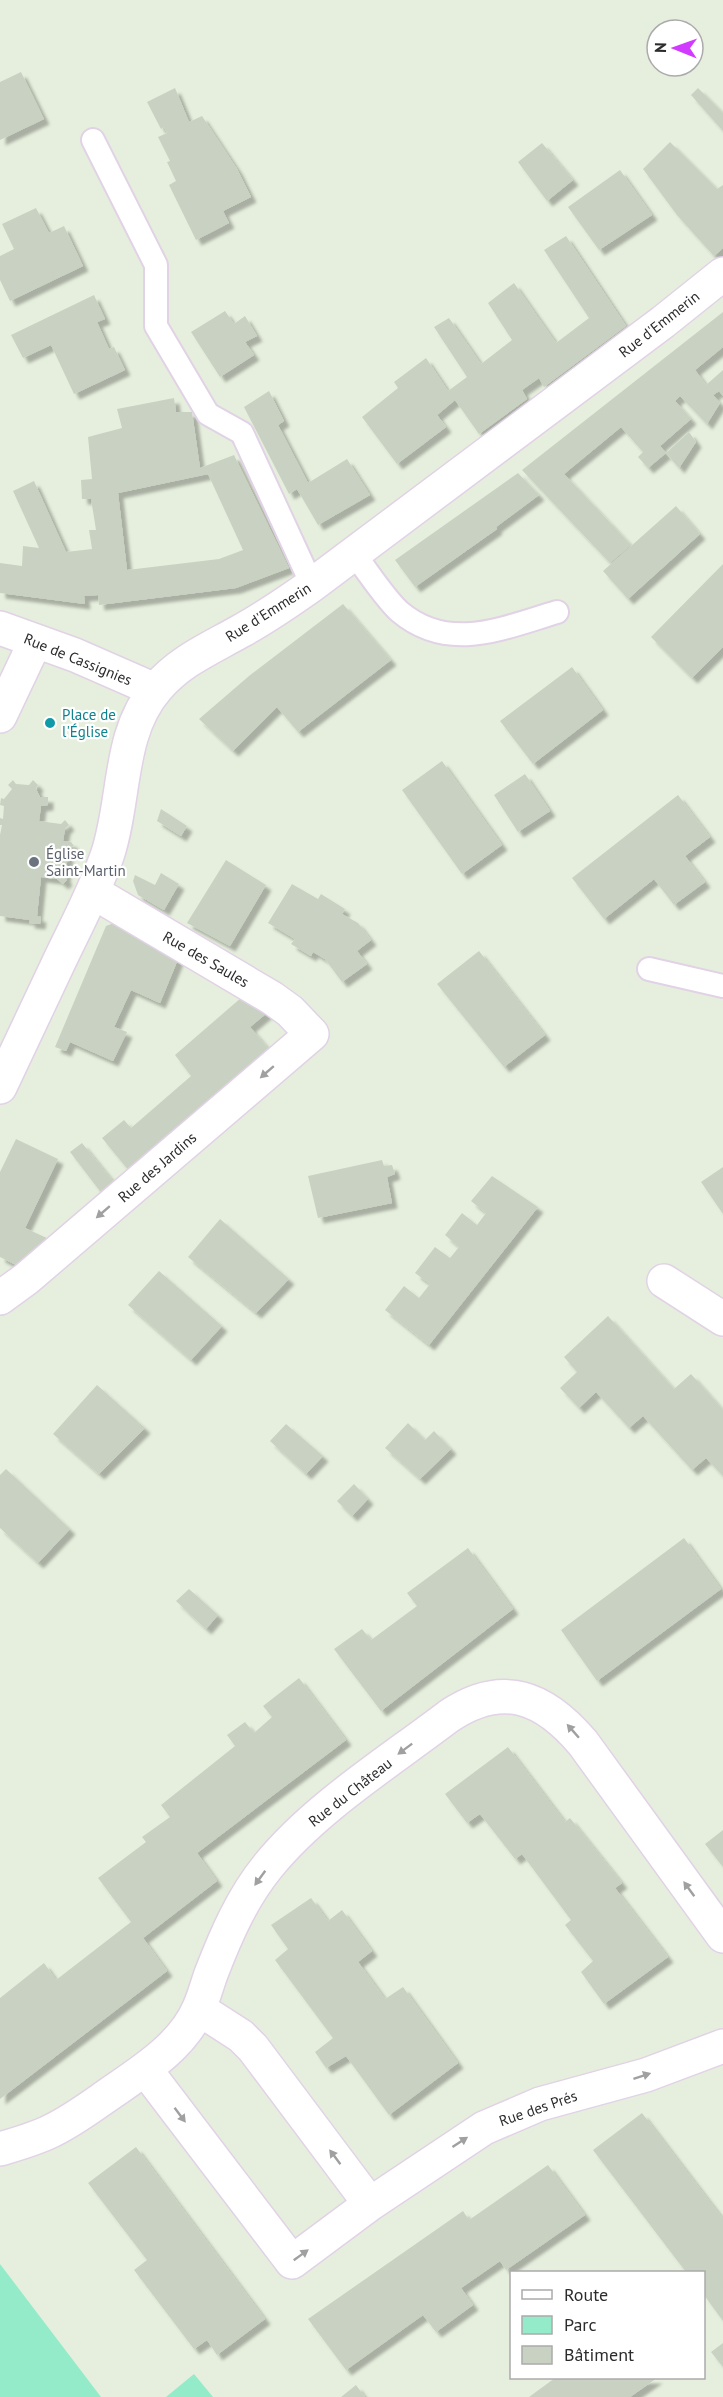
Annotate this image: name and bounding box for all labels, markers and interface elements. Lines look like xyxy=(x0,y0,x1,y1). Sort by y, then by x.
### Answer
north arrow xyxy=(645,18,705,78)
text: N xyxy=(650,42,670,53)
street label: Rue d'Emmerin xyxy=(615,287,703,361)
street label: Rue d'Emmerin xyxy=(222,578,314,646)
street label: Rue de Cassignies xyxy=(21,629,135,689)
place label: Place de l'Église xyxy=(62,705,116,741)
marker: Place de l'Église xyxy=(43,716,57,730)
place label: Église Saint-Martin xyxy=(46,844,126,880)
marker: Église Saint-Martin xyxy=(27,855,41,869)
street label: Rue des Saules xyxy=(160,927,252,991)
one-way arrow xyxy=(260,1065,275,1078)
street label: Rue des Jardins xyxy=(114,1128,200,1206)
one-way arrow xyxy=(95,1206,111,1219)
one-way arrow xyxy=(567,1724,580,1739)
one-way arrow xyxy=(397,1743,413,1756)
street label: Rue du Château xyxy=(304,1753,396,1831)
one-way arrow xyxy=(254,1870,266,1885)
one-way arrow xyxy=(683,1881,695,1897)
one-way arrow xyxy=(633,2070,651,2080)
street label: Rue des Prés xyxy=(496,2086,580,2130)
one-way arrow xyxy=(174,2108,186,2123)
one-way arrow xyxy=(452,2137,468,2148)
one-way arrow xyxy=(330,2150,342,2165)
one-way arrow xyxy=(292,2249,308,2261)
legend xyxy=(510,2271,705,2379)
text: Route xyxy=(564,2283,608,2306)
text: Parc xyxy=(564,2313,597,2336)
text: Bâtiment xyxy=(564,2343,634,2366)

